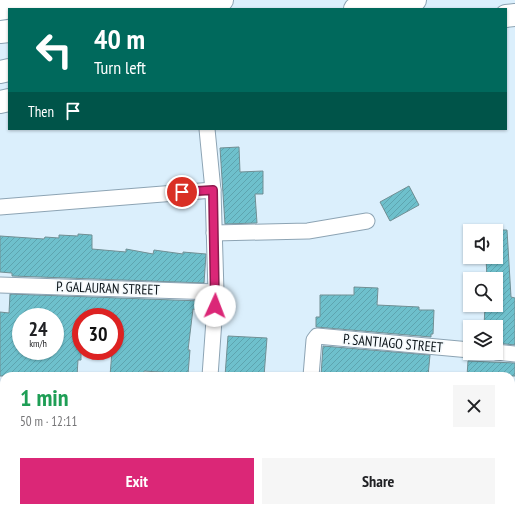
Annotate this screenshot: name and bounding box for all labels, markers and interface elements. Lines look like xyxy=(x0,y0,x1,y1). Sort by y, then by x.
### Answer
text: 40 m xyxy=(94,20,145,57)
icon: left xyxy=(28,24,80,76)
text: Turn left xyxy=(94,56,146,79)
icon: arrive xyxy=(62,100,84,122)
text: Then xyxy=(28,102,54,121)
pin xyxy=(165,175,199,209)
icon: arrive xyxy=(171,181,193,203)
map controls xyxy=(463,224,503,360)
button: sound xyxy=(463,224,503,264)
button: search xyxy=(463,272,503,312)
street label: P. GALAURAN STREET xyxy=(56,277,161,299)
position arrow xyxy=(194,285,236,327)
speed limit sign: 30 xyxy=(72,308,124,360)
text: 24 xyxy=(28,316,48,342)
button: layers xyxy=(463,320,503,360)
street label: P. SANTIAGO STREET xyxy=(342,330,444,356)
text: km/h xyxy=(29,337,47,350)
text: 1 min xyxy=(20,382,68,413)
button: close xyxy=(453,385,495,427)
text: 50 m · 12:11 xyxy=(20,413,77,430)
button: Exit xyxy=(20,458,254,504)
button: Share xyxy=(262,458,495,504)

